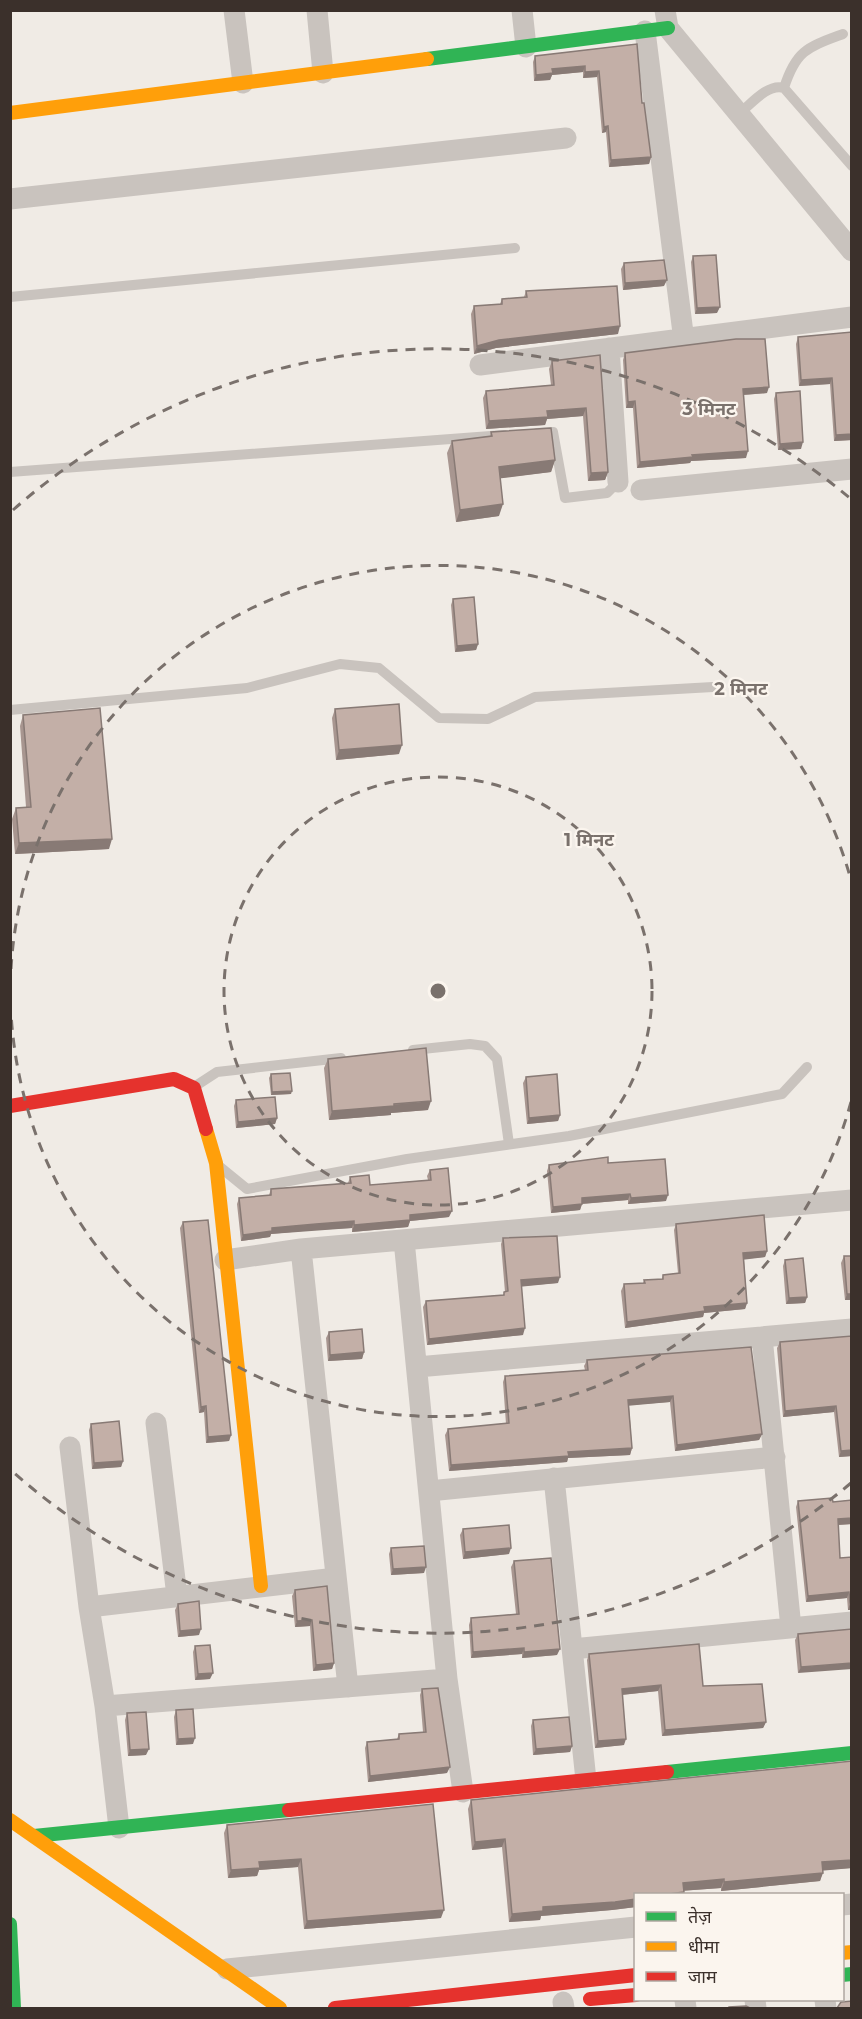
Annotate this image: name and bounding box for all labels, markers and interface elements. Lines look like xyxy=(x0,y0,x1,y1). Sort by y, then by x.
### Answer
text: 3 मिनट xyxy=(681,398,736,420)
text: 2 मिनट xyxy=(714,678,768,700)
text: 1 मिनट xyxy=(564,829,614,851)
centre of rings xyxy=(428,981,448,1001)
legend xyxy=(634,1893,844,2001)
text: तेज़ xyxy=(688,1906,712,1928)
text: धीमा xyxy=(688,1936,719,1958)
text: जाम xyxy=(688,1966,718,1988)

